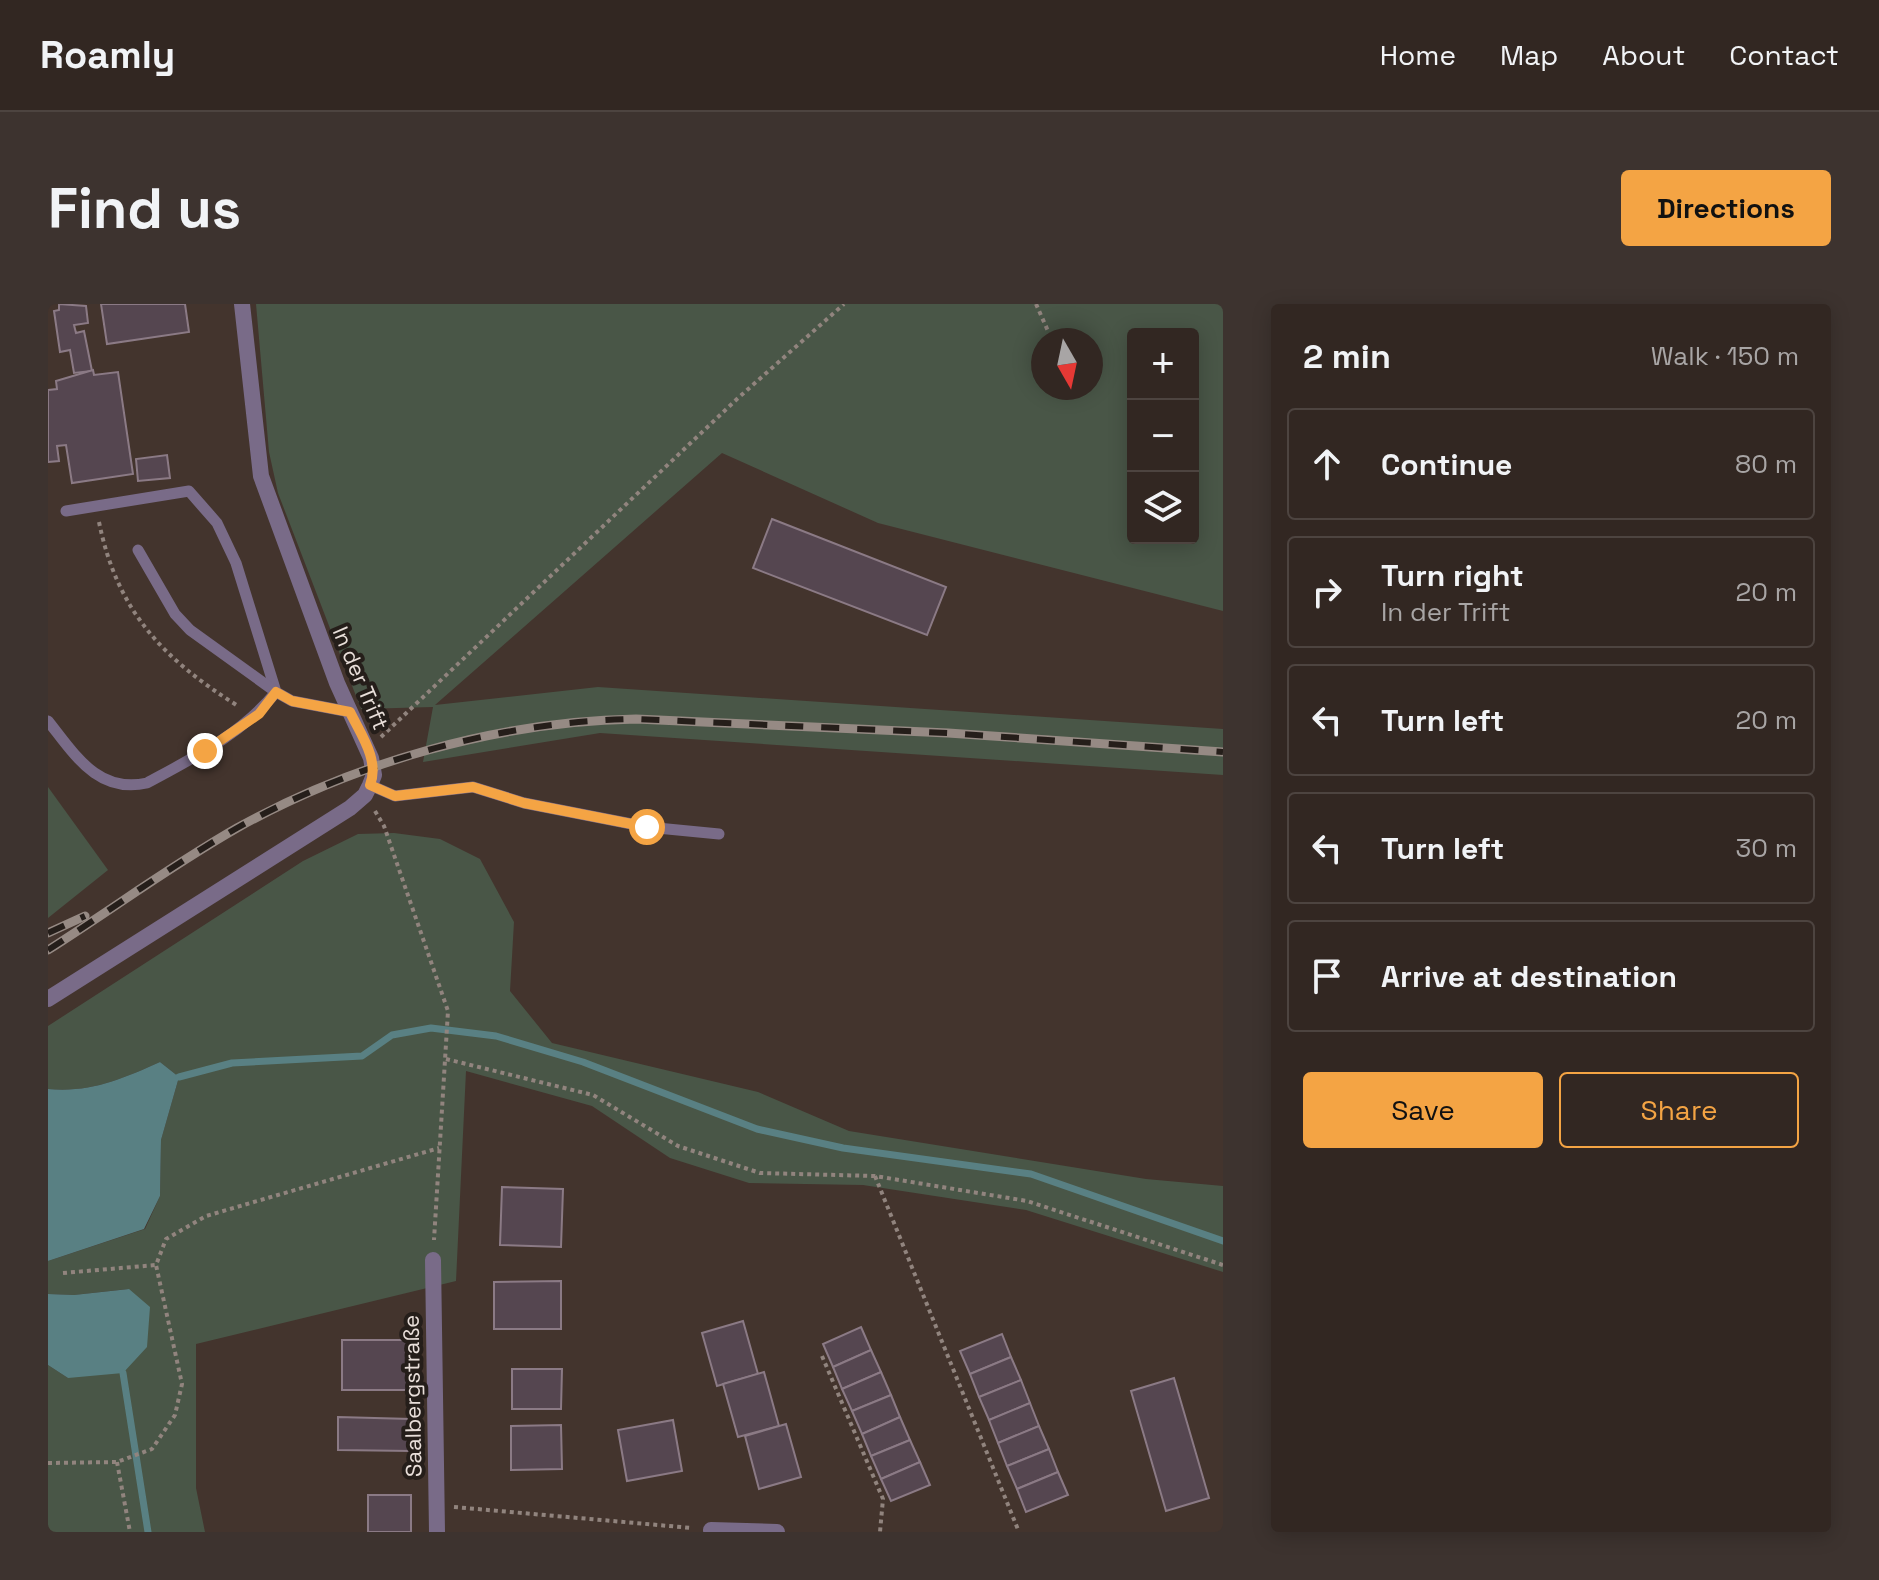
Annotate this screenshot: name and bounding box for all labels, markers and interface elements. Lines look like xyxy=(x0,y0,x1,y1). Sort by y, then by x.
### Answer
text: Roamly xyxy=(40,31,175,79)
text: Home xyxy=(1380,37,1456,73)
text: Map xyxy=(1500,37,1558,73)
text: About xyxy=(1602,37,1685,73)
text: Contact xyxy=(1729,37,1839,73)
button: Directions xyxy=(1621,170,1831,246)
text: Find us xyxy=(48,173,241,244)
north arrow xyxy=(1031,328,1103,400)
map controls xyxy=(1127,328,1199,544)
button: + xyxy=(1127,328,1199,400)
text: 2 min xyxy=(1303,335,1391,378)
text: Walk · 150 m xyxy=(1651,339,1799,373)
button: − xyxy=(1127,400,1199,472)
icon: ahead xyxy=(1305,442,1349,486)
text: Continue xyxy=(1381,445,1512,484)
text: 80 m xyxy=(1735,447,1797,481)
button: layers xyxy=(1127,472,1199,544)
text: Turn right xyxy=(1381,556,1524,595)
icon: right xyxy=(1305,570,1349,614)
text: 20 m xyxy=(1736,575,1797,609)
text: In der Trift xyxy=(1381,595,1510,629)
street label: In der Trift xyxy=(327,622,395,734)
icon: left xyxy=(1305,698,1349,742)
text: Turn left xyxy=(1381,701,1504,740)
text: 20 m xyxy=(1736,703,1797,737)
route end xyxy=(187,733,223,769)
route start xyxy=(629,809,665,845)
icon: left xyxy=(1305,826,1349,870)
text: Turn left xyxy=(1381,829,1504,868)
text: 30 m xyxy=(1736,831,1797,865)
icon: arrive xyxy=(1305,954,1349,998)
text: Arrive at destination xyxy=(1381,957,1677,996)
button: Save xyxy=(1303,1072,1543,1148)
button: Share xyxy=(1559,1072,1799,1148)
street label: Saalbergstraße xyxy=(397,1315,427,1477)

